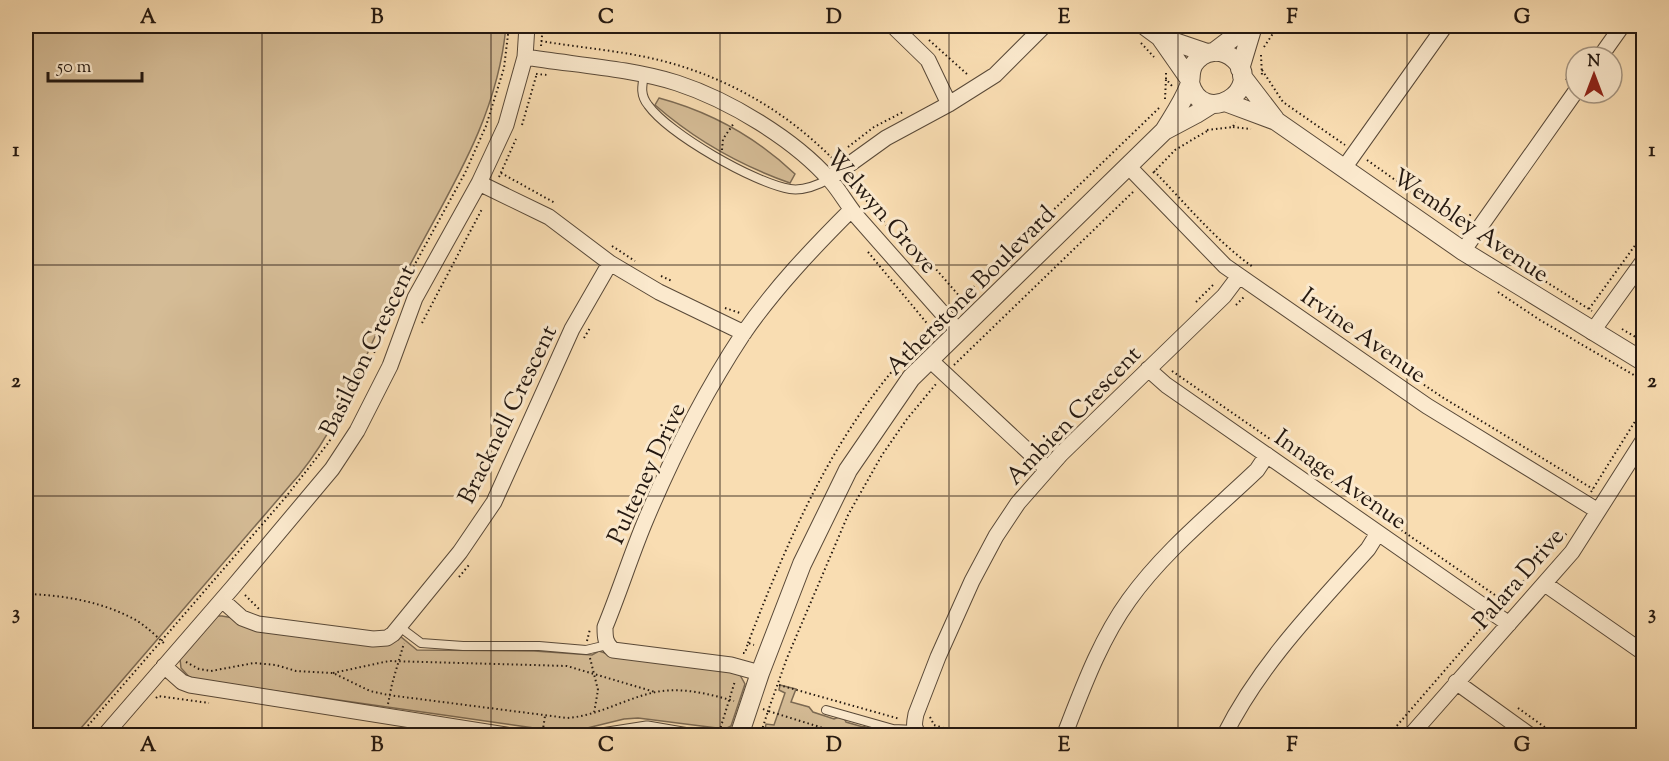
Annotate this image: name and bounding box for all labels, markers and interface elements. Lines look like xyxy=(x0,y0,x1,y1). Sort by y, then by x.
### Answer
text: A xyxy=(140,4,157,33)
text: B xyxy=(371,4,384,33)
text: C xyxy=(598,4,614,33)
text: D xyxy=(826,4,842,33)
text: E xyxy=(1058,4,1071,33)
text: F xyxy=(1286,4,1298,33)
text: G xyxy=(1514,4,1531,33)
scale bar xyxy=(48,45,142,83)
north arrow xyxy=(1564,45,1624,105)
text: N xyxy=(1588,51,1601,74)
text: 50 m xyxy=(56,55,92,81)
text: 1 xyxy=(13,137,20,166)
text: 1 xyxy=(1649,137,1656,166)
street label: Welwyn Grove xyxy=(817,143,944,282)
street label: Wembley Avenue xyxy=(1385,161,1555,292)
street label: Atherstone Boulevard xyxy=(879,199,1064,384)
street label: Basildon Crescent xyxy=(312,259,425,443)
street label: Irvine Avenue xyxy=(1293,281,1433,393)
street label: Bracknell Crescent xyxy=(451,320,567,510)
street label: Ambien Crescent xyxy=(999,339,1150,494)
text: 2 xyxy=(11,368,21,397)
text: 2 xyxy=(1647,368,1657,397)
street label: Pulteney Drive xyxy=(600,398,695,550)
street label: Innage Avenue xyxy=(1267,422,1413,539)
street label: Palara Drive xyxy=(1466,521,1573,637)
text: 3 xyxy=(12,600,20,629)
text: 3 xyxy=(1648,600,1656,629)
text: A xyxy=(140,732,157,761)
text: B xyxy=(371,732,384,761)
text: C xyxy=(598,732,614,761)
text: D xyxy=(826,732,842,761)
text: E xyxy=(1058,732,1071,761)
text: F xyxy=(1286,732,1298,761)
text: G xyxy=(1514,732,1531,761)

